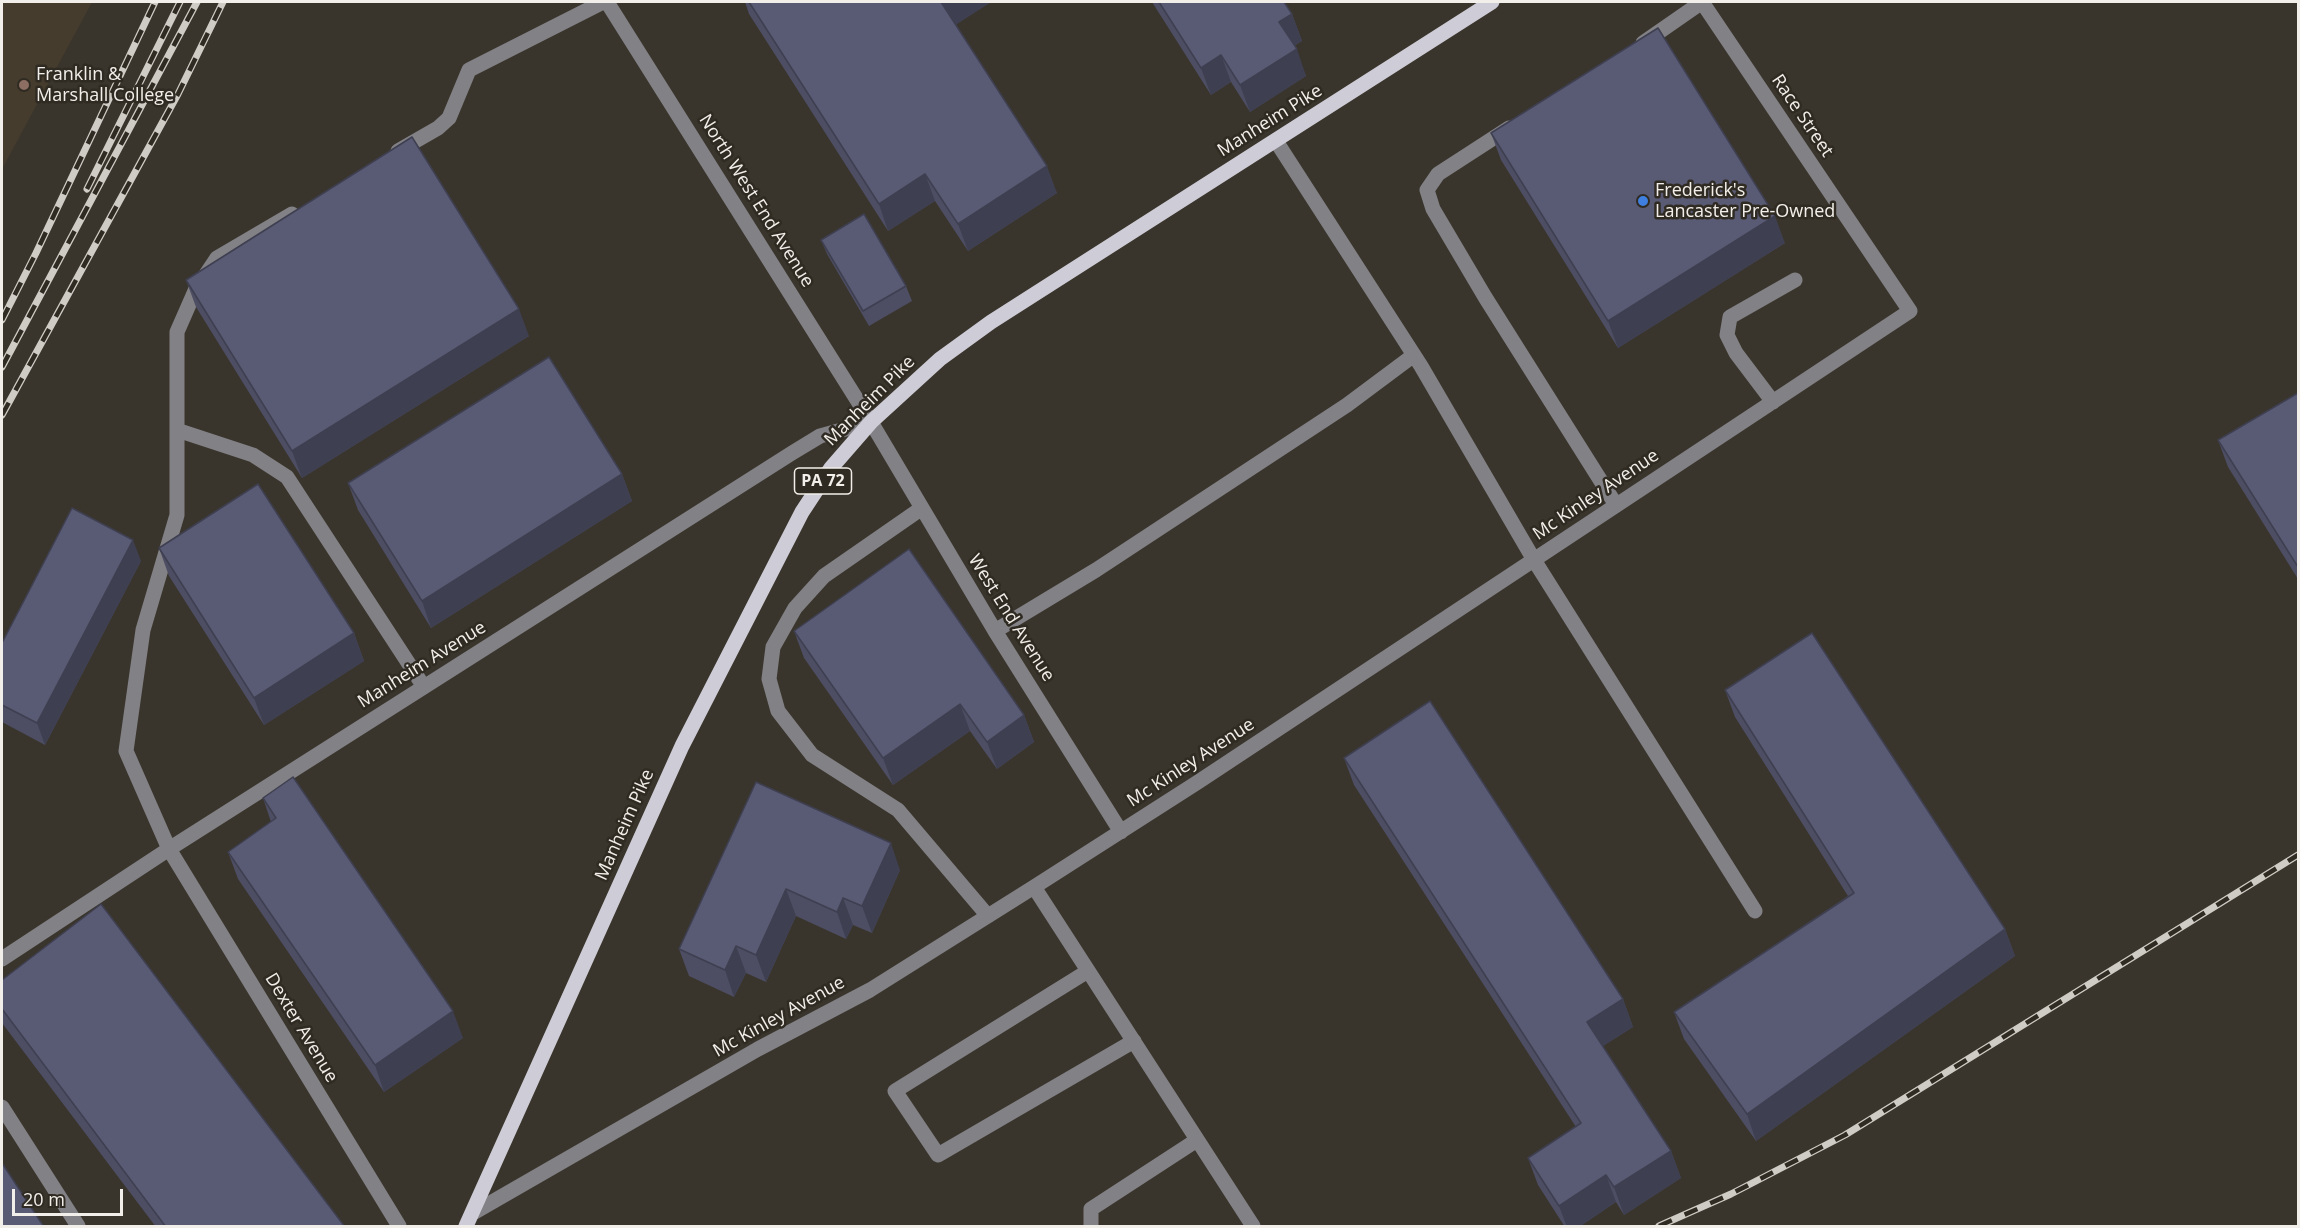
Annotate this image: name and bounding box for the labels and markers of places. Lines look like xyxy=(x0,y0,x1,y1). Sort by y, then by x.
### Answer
place label: Franklin & Marshall College xyxy=(36,64,174,106)
marker: Franklin & Marshall College xyxy=(17,78,31,92)
place label: Frederick's Lancaster Pre-Owned xyxy=(1655,180,1835,222)
marker: Frederick's Lancaster Pre-Owned xyxy=(1636,194,1650,208)

